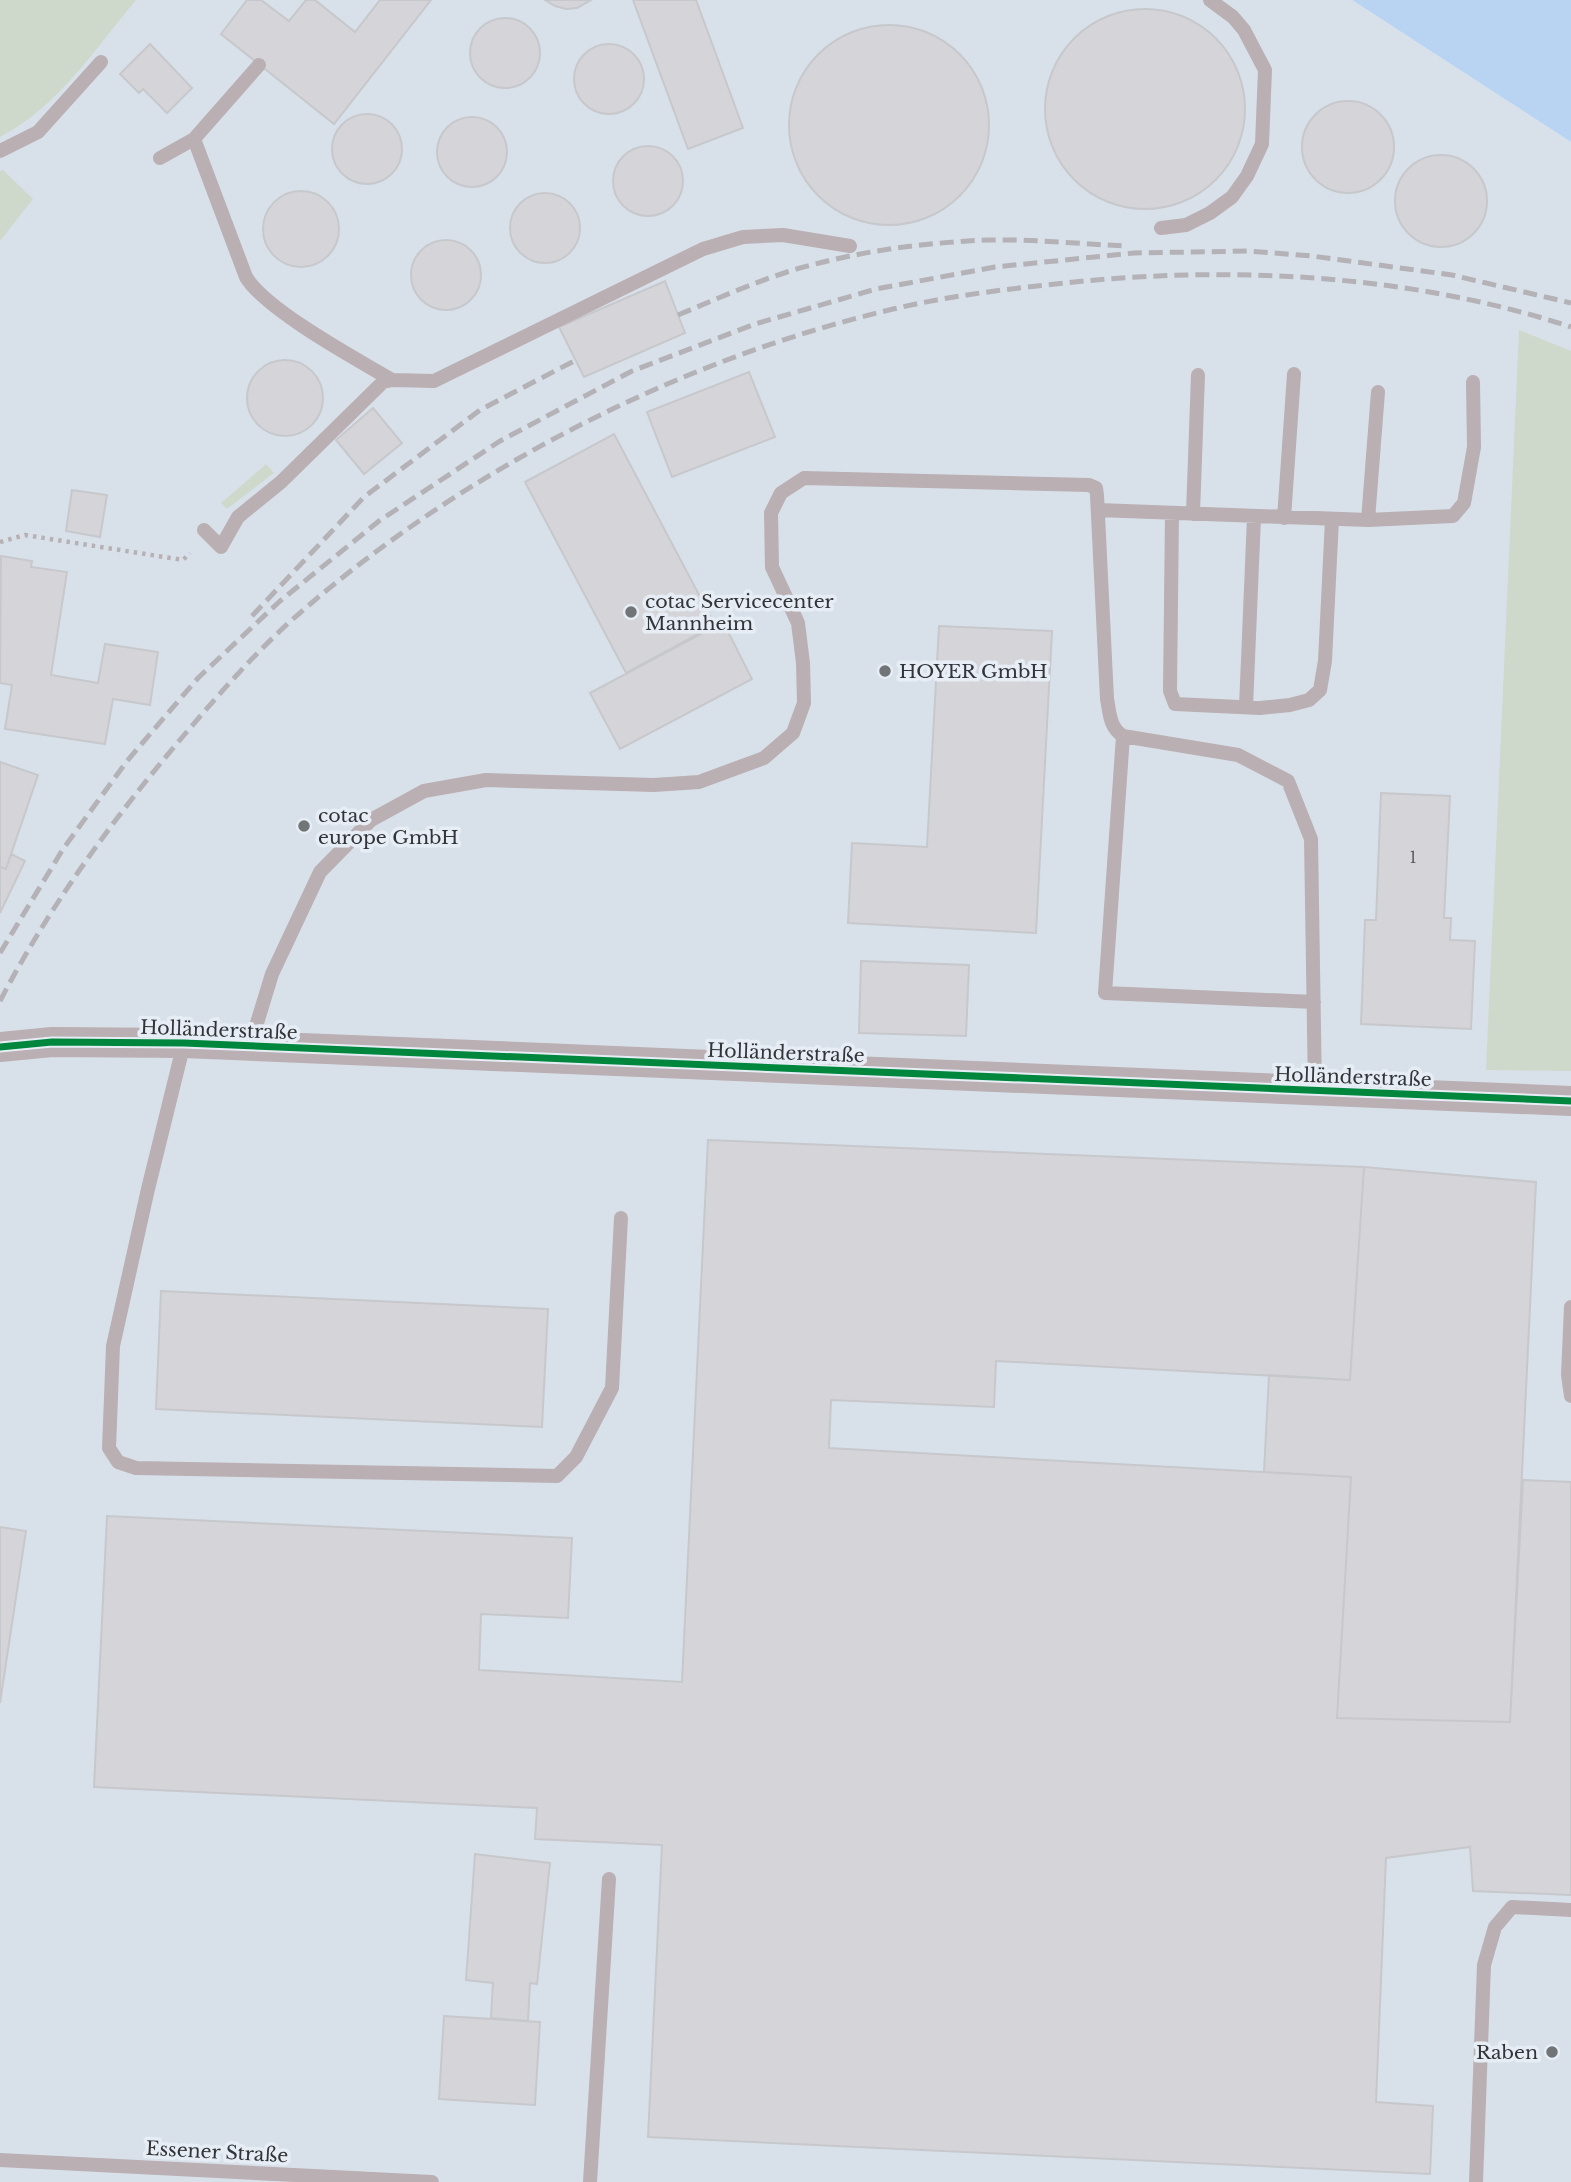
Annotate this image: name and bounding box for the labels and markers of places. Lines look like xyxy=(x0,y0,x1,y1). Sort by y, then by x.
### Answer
place label: cotac Servicecenter Mannheim xyxy=(645,590,834,635)
marker: cotac Servicecenter Mannheim xyxy=(623,604,639,620)
place label: HOYER GmbH xyxy=(899,660,1048,683)
marker: HOYER GmbH xyxy=(877,663,893,679)
place label: cotac europe GmbH xyxy=(318,804,459,849)
marker: cotac europe GmbH xyxy=(296,818,312,834)
place label: Raben xyxy=(1476,2041,1538,2064)
marker: Raben xyxy=(1544,2044,1560,2060)

